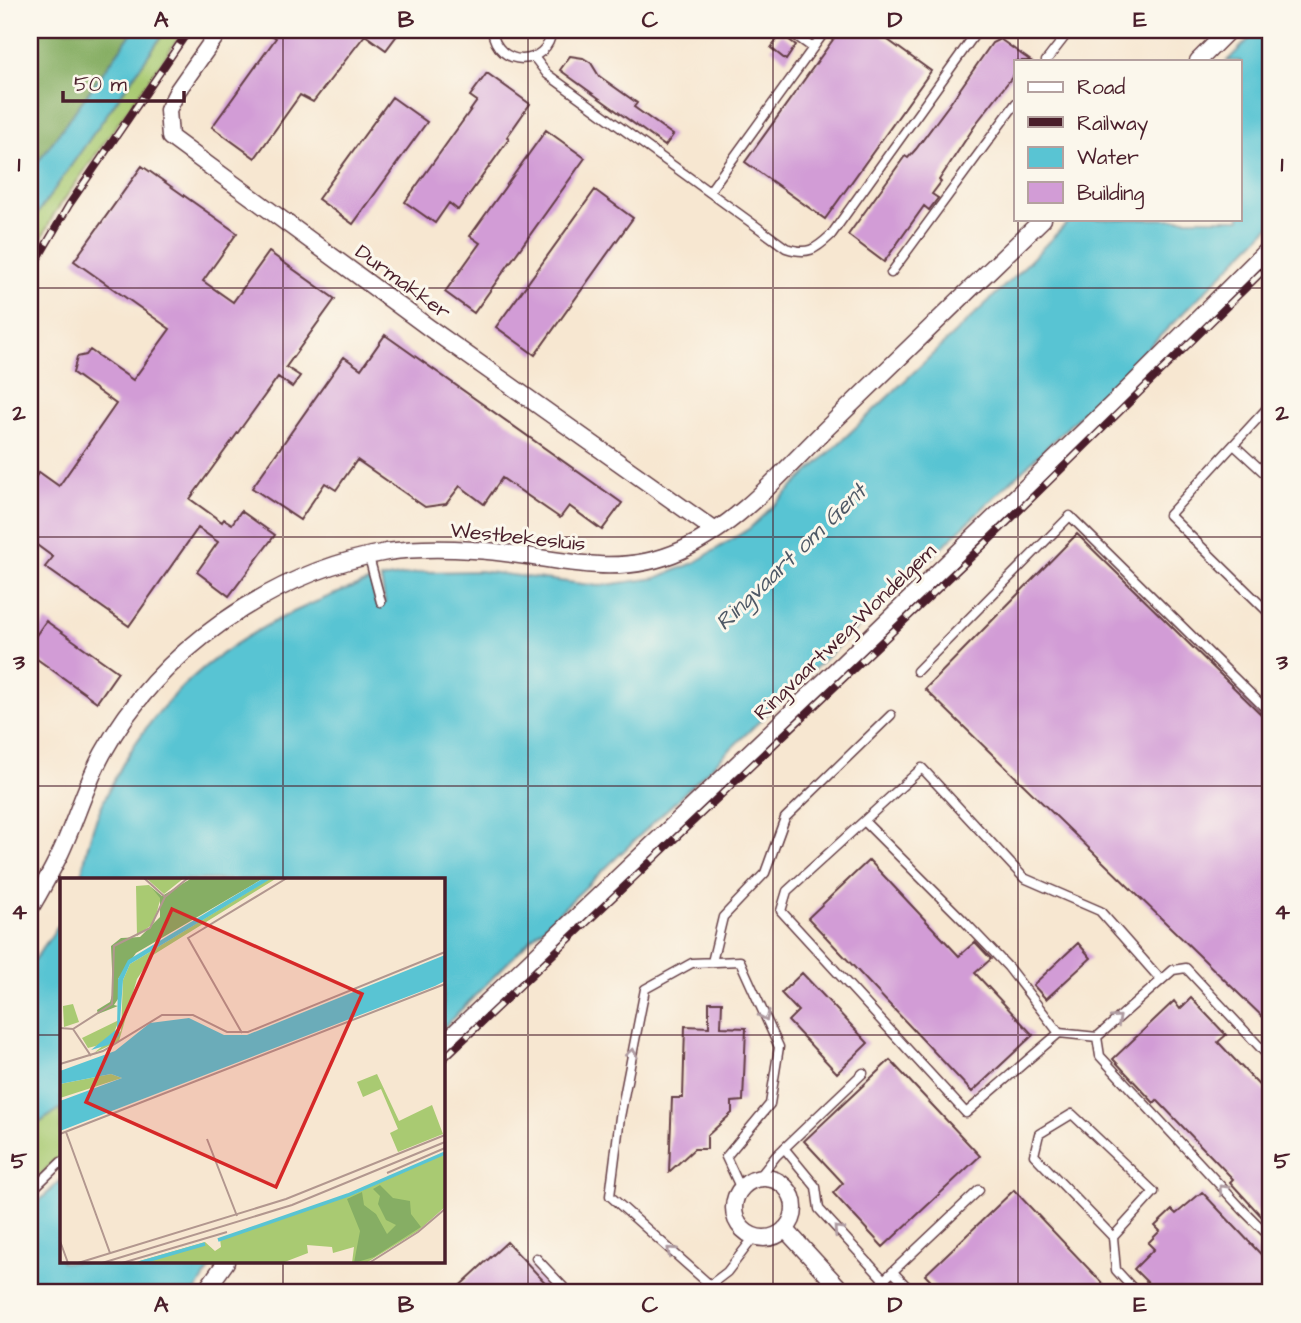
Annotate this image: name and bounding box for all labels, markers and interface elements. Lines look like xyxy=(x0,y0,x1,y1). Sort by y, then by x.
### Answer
text: A xyxy=(154,4,169,36)
text: B xyxy=(398,4,415,36)
text: C xyxy=(642,4,659,36)
text: D xyxy=(888,4,903,36)
text: E xyxy=(1133,4,1147,36)
scale bar xyxy=(63,60,184,104)
legend xyxy=(1014,60,1242,220)
text: 50 m xyxy=(74,70,128,99)
text: Road xyxy=(1077,73,1125,102)
text: Railway xyxy=(1077,109,1149,140)
text: Water xyxy=(1077,143,1139,172)
text: 1 xyxy=(18,148,21,180)
text: 1 xyxy=(1281,148,1284,180)
text: Building xyxy=(1077,179,1145,210)
street label: Durmakker xyxy=(349,237,457,327)
text: 2 xyxy=(11,397,26,429)
text: 2 xyxy=(1274,397,1289,429)
water label: Ringvaart om Gent xyxy=(708,475,876,638)
street label: Westbekesluis xyxy=(449,515,587,559)
street label: Ringvaartweg-Wondelgem xyxy=(747,537,945,728)
text: 3 xyxy=(12,646,25,678)
text: 3 xyxy=(1275,646,1288,678)
inset map xyxy=(60,878,444,1264)
text: 4 xyxy=(11,896,27,928)
text: 4 xyxy=(1274,896,1290,928)
one-way arrow xyxy=(757,1009,771,1022)
one-way arrow xyxy=(1109,1015,1122,1028)
one-way arrow xyxy=(624,1047,639,1059)
text: 5 xyxy=(11,1145,28,1177)
text: 5 xyxy=(1274,1145,1291,1177)
one-way arrow xyxy=(1219,1184,1232,1197)
one-way arrow xyxy=(833,1225,846,1238)
one-way arrow xyxy=(666,1246,679,1259)
text: A xyxy=(154,1289,169,1321)
text: B xyxy=(398,1289,415,1321)
text: C xyxy=(642,1289,659,1321)
text: D xyxy=(888,1289,903,1321)
text: E xyxy=(1133,1289,1147,1321)

